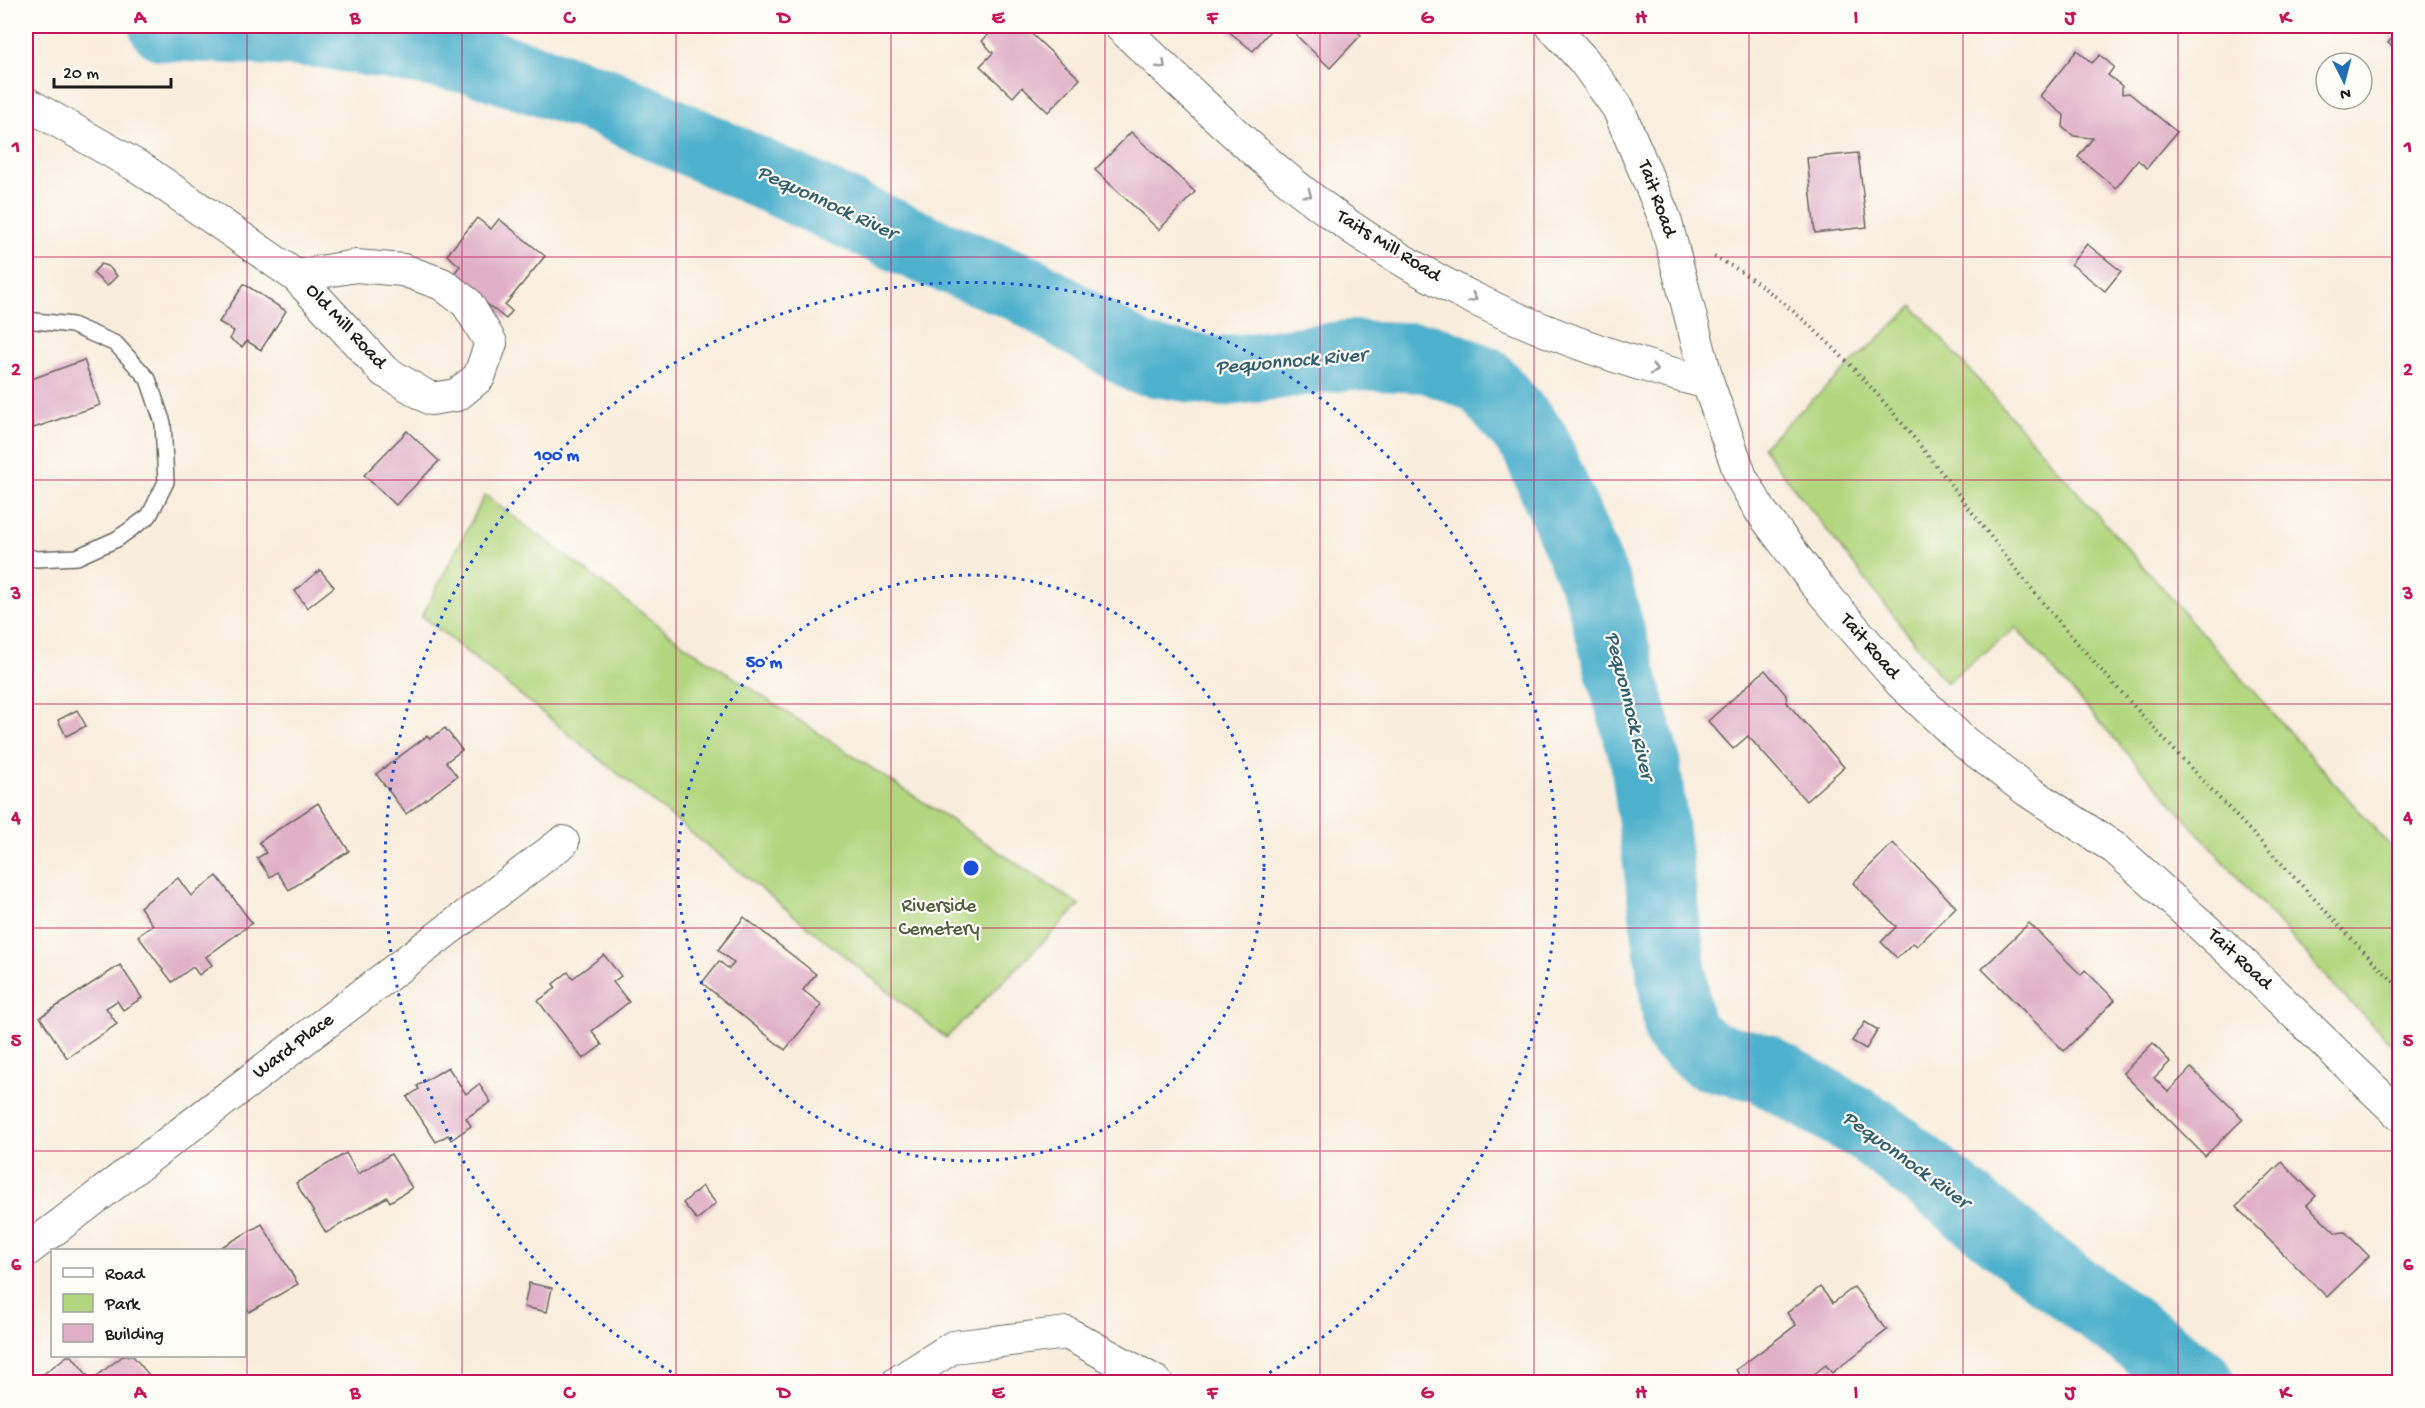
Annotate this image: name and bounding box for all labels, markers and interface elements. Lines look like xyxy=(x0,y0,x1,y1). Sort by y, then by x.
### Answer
text: A xyxy=(133,8,148,31)
text: B xyxy=(349,8,361,31)
text: C xyxy=(563,8,577,31)
text: D xyxy=(775,8,791,31)
text: E xyxy=(992,8,1006,31)
text: F xyxy=(1206,8,1219,31)
text: G xyxy=(1421,8,1435,31)
text: H xyxy=(1635,8,1647,31)
text: I xyxy=(1854,8,1859,31)
text: J xyxy=(2064,8,2077,31)
text: K xyxy=(2278,8,2293,31)
scale bar xyxy=(54,51,171,89)
north arrow xyxy=(2314,51,2374,111)
one-way arrow xyxy=(1156,58,1166,69)
text: 20 m xyxy=(63,64,99,85)
text: N xyxy=(2338,82,2351,102)
text: 1 xyxy=(11,137,20,160)
text: 1 xyxy=(2403,137,2412,160)
street label: Tait Road xyxy=(1631,157,1681,243)
water label: Pequonnock River xyxy=(752,161,904,249)
one-way arrow xyxy=(1302,187,1313,198)
street label: Taits Mill Road xyxy=(1331,205,1446,289)
street label: Old Mill Road xyxy=(300,280,392,376)
one-way arrow xyxy=(1467,290,1478,302)
water label: Pequonnock River xyxy=(1215,344,1372,382)
text: 2 xyxy=(11,360,21,383)
text: 2 xyxy=(2403,360,2413,383)
one-way arrow xyxy=(1649,362,1659,375)
text: 100 m xyxy=(534,446,580,467)
text: 3 xyxy=(10,584,21,607)
text: 3 xyxy=(2402,584,2413,607)
street label: Tait Road xyxy=(1834,609,1905,686)
water label: Pequonnock River xyxy=(1598,630,1660,787)
text: 50 m xyxy=(746,653,783,674)
text: 4 xyxy=(10,808,21,831)
text: 4 xyxy=(2402,808,2413,831)
centre of rings xyxy=(961,858,981,878)
park label: Riverside Cemetery xyxy=(898,896,980,942)
street label: Tait Road xyxy=(2201,924,2278,997)
street label: Ward Place xyxy=(249,1009,340,1085)
text: 5 xyxy=(11,1031,22,1054)
text: 5 xyxy=(2403,1031,2414,1054)
water label: Pequonnock River xyxy=(1837,1106,1977,1218)
legend xyxy=(51,1249,246,1357)
text: 6 xyxy=(11,1255,22,1278)
text: 6 xyxy=(2403,1255,2414,1278)
text: Road xyxy=(105,1265,146,1286)
text: Park xyxy=(104,1295,141,1316)
text: Building xyxy=(104,1325,164,1346)
text: A xyxy=(133,1383,148,1406)
text: B xyxy=(349,1383,361,1406)
text: C xyxy=(563,1383,577,1406)
text: D xyxy=(775,1383,791,1406)
text: E xyxy=(992,1383,1006,1406)
text: F xyxy=(1206,1383,1219,1406)
text: G xyxy=(1421,1383,1435,1406)
text: H xyxy=(1635,1383,1647,1406)
text: I xyxy=(1854,1383,1859,1406)
text: J xyxy=(2064,1383,2077,1406)
text: K xyxy=(2278,1383,2293,1406)

